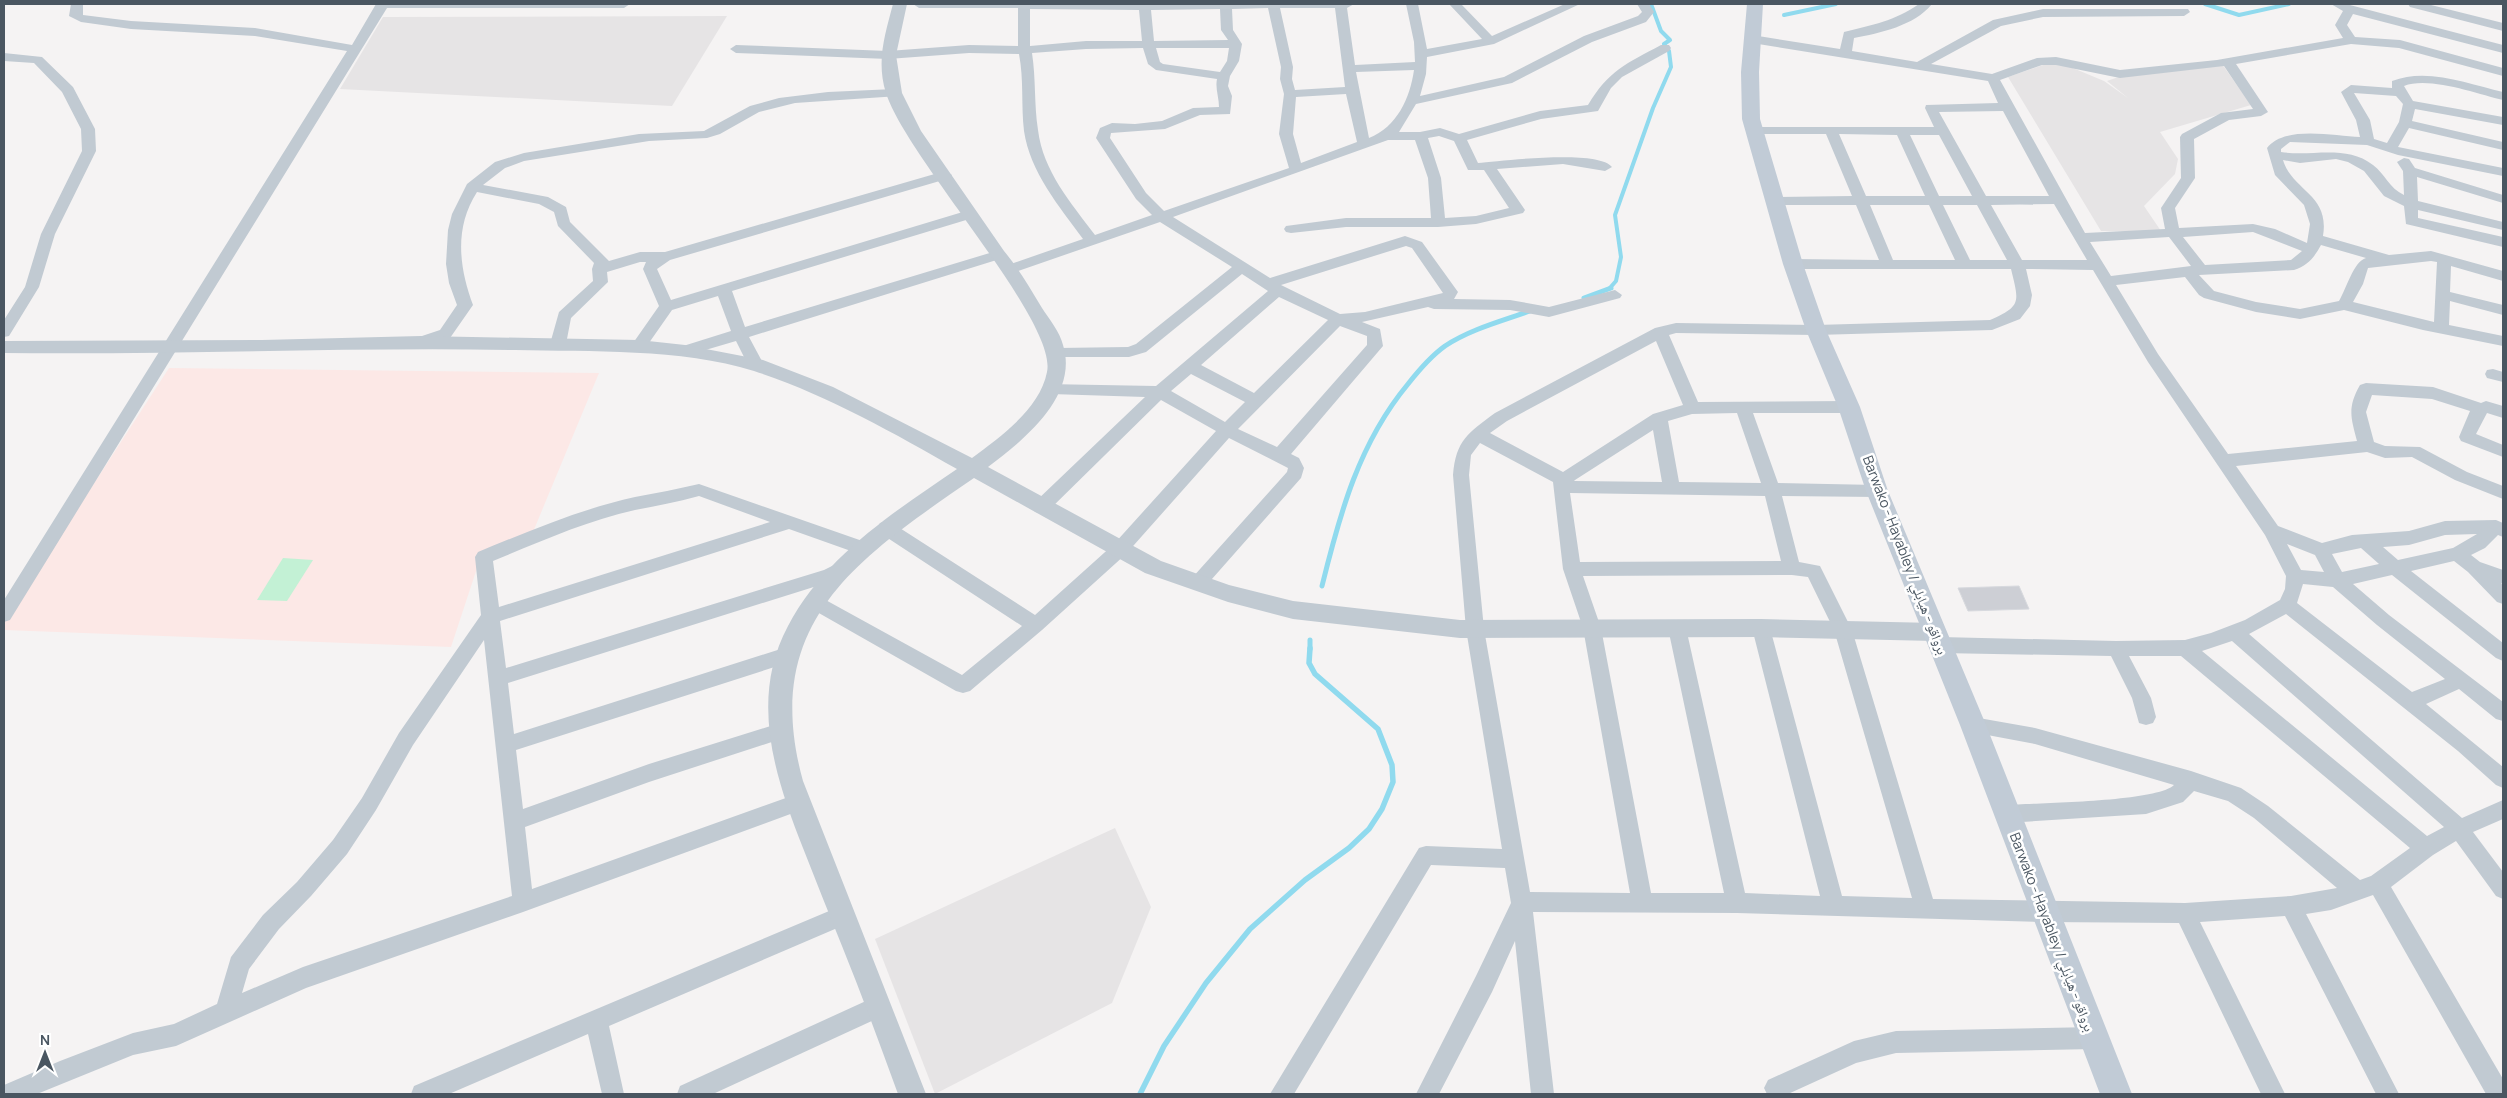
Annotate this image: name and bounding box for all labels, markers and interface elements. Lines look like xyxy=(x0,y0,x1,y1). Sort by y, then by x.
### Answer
street label: Barwako - Hayabley / برواقو - هيابلي xyxy=(1856,453,1952,658)
street label: Barwako - Hayabley / برواقو - هيابلي xyxy=(2003,830,2099,1035)
north arrow xyxy=(20,1028,70,1078)
text: N xyxy=(40,1030,50,1049)

